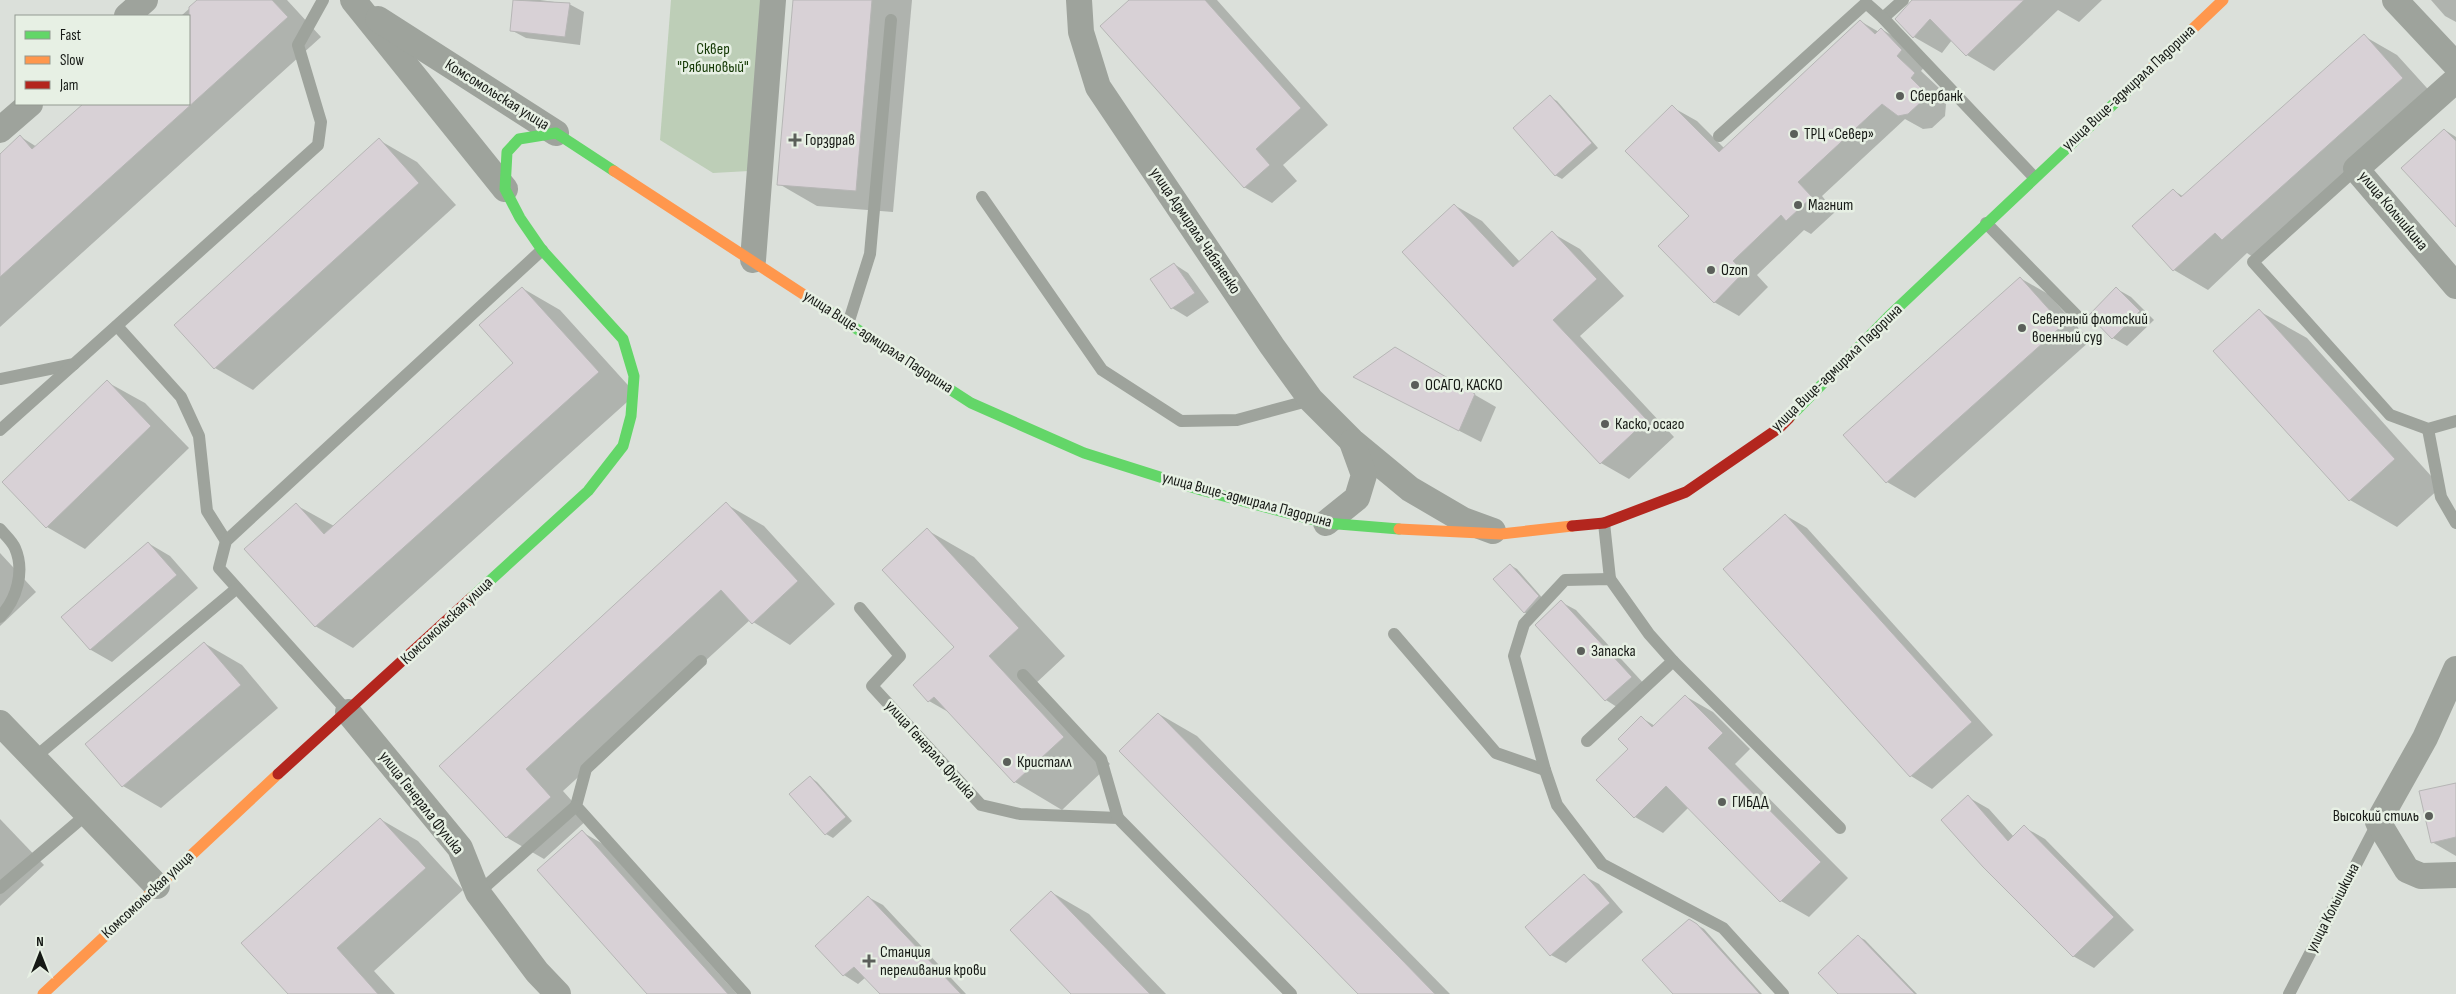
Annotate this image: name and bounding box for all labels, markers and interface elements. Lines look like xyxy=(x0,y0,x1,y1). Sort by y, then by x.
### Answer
legend xyxy=(15,15,190,105)
street label: улица Вице-адмирала Падорина xyxy=(2059,21,2199,155)
text: Fast xyxy=(60,26,82,45)
park label: Сквер "Рябиновый" xyxy=(677,40,749,77)
text: Slow xyxy=(60,51,84,70)
street label: Комсомольская улица xyxy=(441,55,553,135)
text: Jam xyxy=(59,76,78,95)
place label: Сбербанк xyxy=(1910,87,1964,106)
marker: Сбербанк xyxy=(1894,90,1906,102)
place label: ТРЦ «Север» xyxy=(1804,125,1874,144)
marker: ТРЦ «Север» xyxy=(1788,128,1800,140)
place label: Горздрав xyxy=(805,131,855,150)
marker: Горздрав xyxy=(789,134,801,146)
street label: улица Адмирала Чабаненко xyxy=(1146,164,1244,298)
street label: улица Колышкина xyxy=(2354,167,2432,255)
place label: Магнит xyxy=(1808,196,1853,215)
marker: Магнит xyxy=(1792,199,1804,211)
place label: Ozon xyxy=(1721,261,1748,280)
marker: Ozon xyxy=(1705,264,1717,276)
street label: улица Вице-адмирала Падорина xyxy=(799,286,957,398)
street label: улица Вице-адмирала Падорина xyxy=(1767,300,1907,436)
place label: Северный флотский военный суд xyxy=(2032,310,2148,347)
marker: Северный флотский военный суд xyxy=(2016,322,2028,334)
place label: ОСАГО, КАСКО xyxy=(1425,376,1503,395)
marker: ОСАГО, КАСКО xyxy=(1409,379,1421,391)
place label: Каско, осаго xyxy=(1615,415,1684,434)
marker: Каско, осаго xyxy=(1599,418,1611,430)
street label: улица Вице-адмирала Падорина xyxy=(1160,468,1334,532)
street label: Комсомольская улица xyxy=(397,573,497,669)
place label: Запаска xyxy=(1591,642,1636,661)
marker: Запаска xyxy=(1575,645,1587,657)
street label: улица Генерала Фулика xyxy=(881,697,979,803)
street label: улица Генерала Фулика xyxy=(375,748,467,858)
place label: Кристалл xyxy=(1017,753,1072,772)
marker: Кристалл xyxy=(1001,756,1013,768)
place label: ГИБДД xyxy=(1732,793,1769,812)
marker: ГИБДД xyxy=(1716,796,1728,808)
place label: Высокий стиль xyxy=(2333,807,2419,826)
marker: Высокий стиль xyxy=(2423,810,2435,822)
street label: Комсомольская улица xyxy=(98,847,198,943)
street label: улица Колышкина xyxy=(2302,860,2364,956)
north arrow xyxy=(15,929,65,979)
text: N xyxy=(36,933,44,950)
place label: Станция переливания крови xyxy=(880,943,986,980)
marker: Станция переливания крови xyxy=(862,954,876,968)

